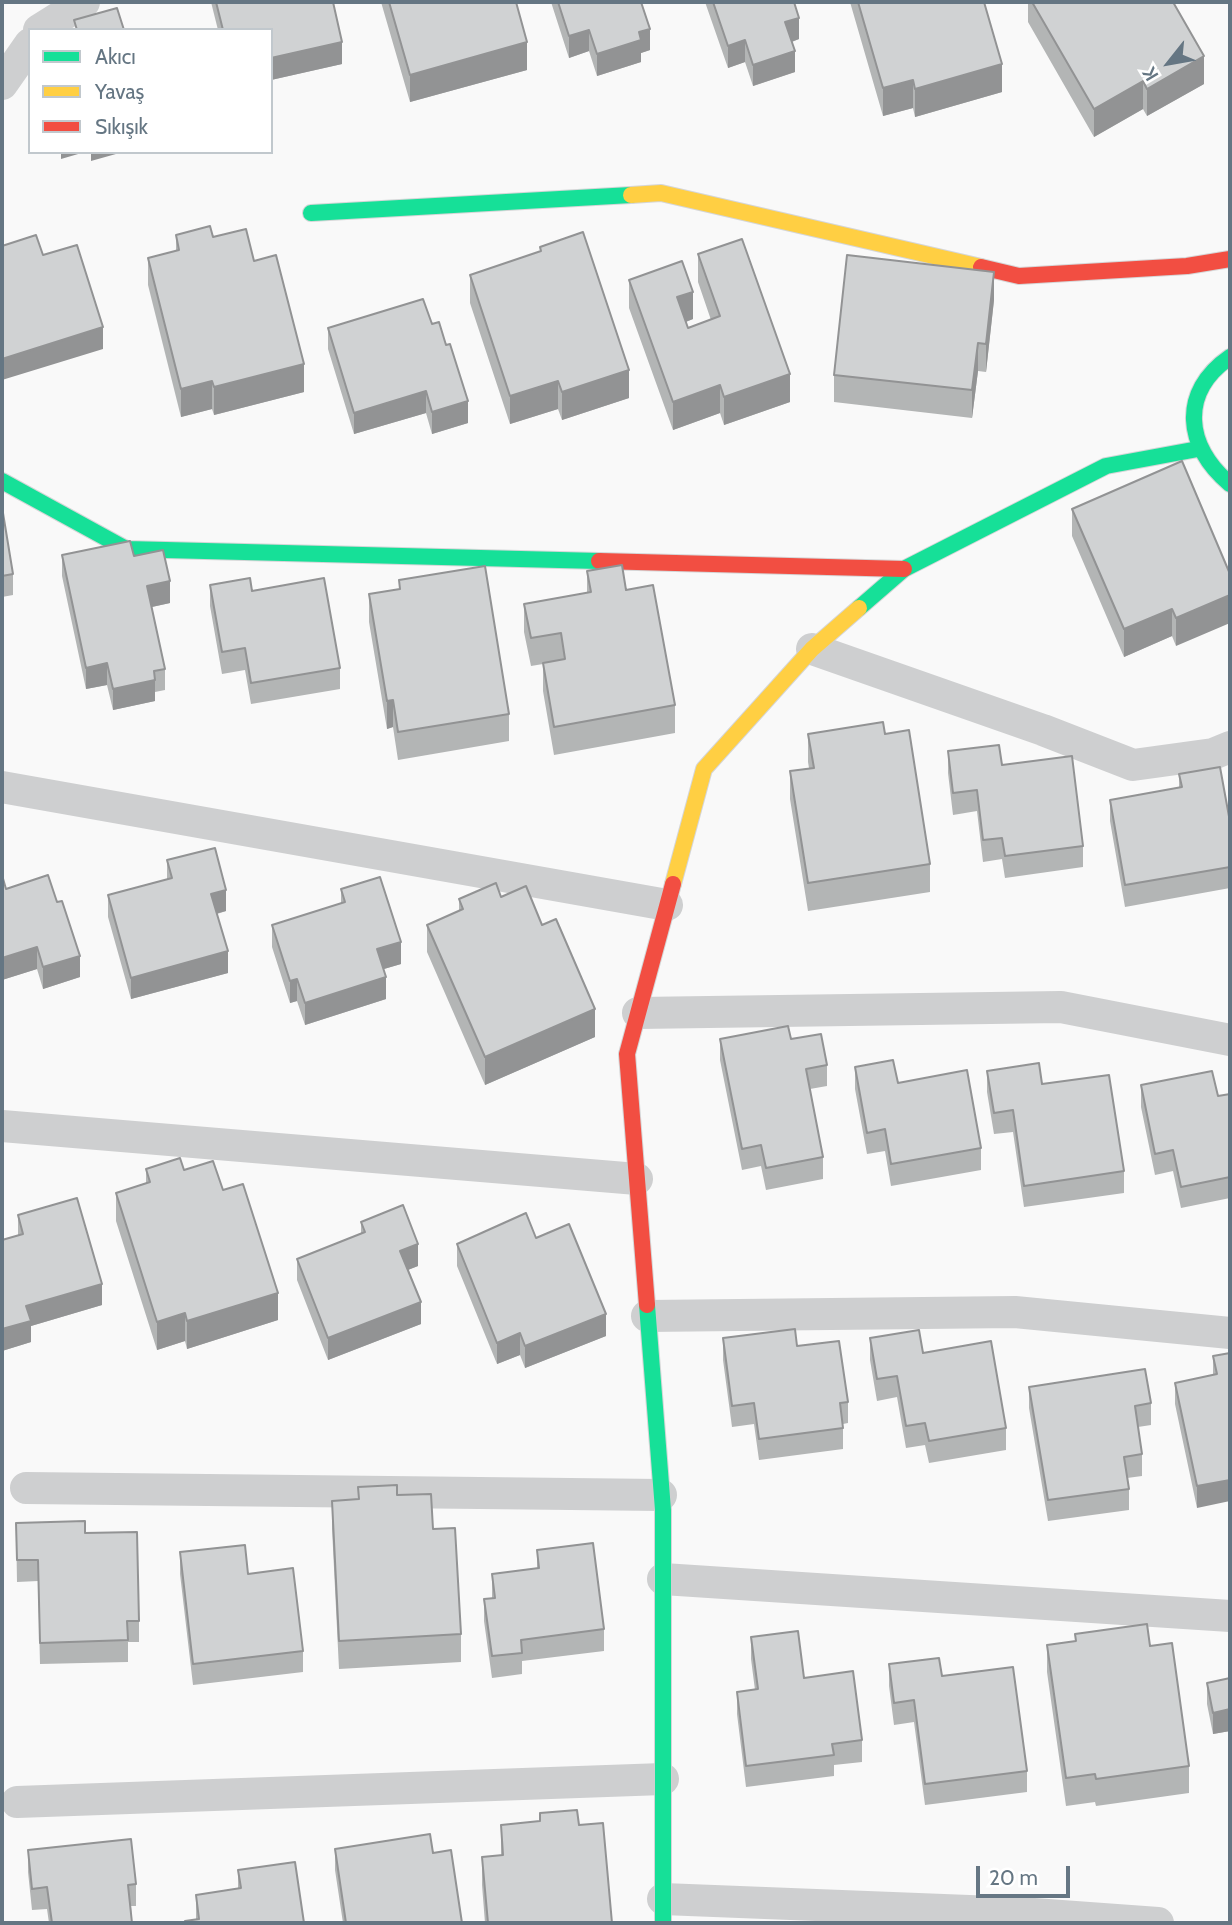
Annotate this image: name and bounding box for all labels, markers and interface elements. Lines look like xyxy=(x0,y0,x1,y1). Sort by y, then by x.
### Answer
legend xyxy=(28,28,273,154)
north arrow xyxy=(1134,28,1204,98)
text: Akıcı xyxy=(95,44,136,69)
text: K xyxy=(1138,63,1164,85)
text: Yavaş xyxy=(95,79,144,104)
text: Sıkışık xyxy=(95,114,148,139)
scale bar xyxy=(980,1852,1074,1896)
text: 20 m xyxy=(989,1865,1038,1890)

